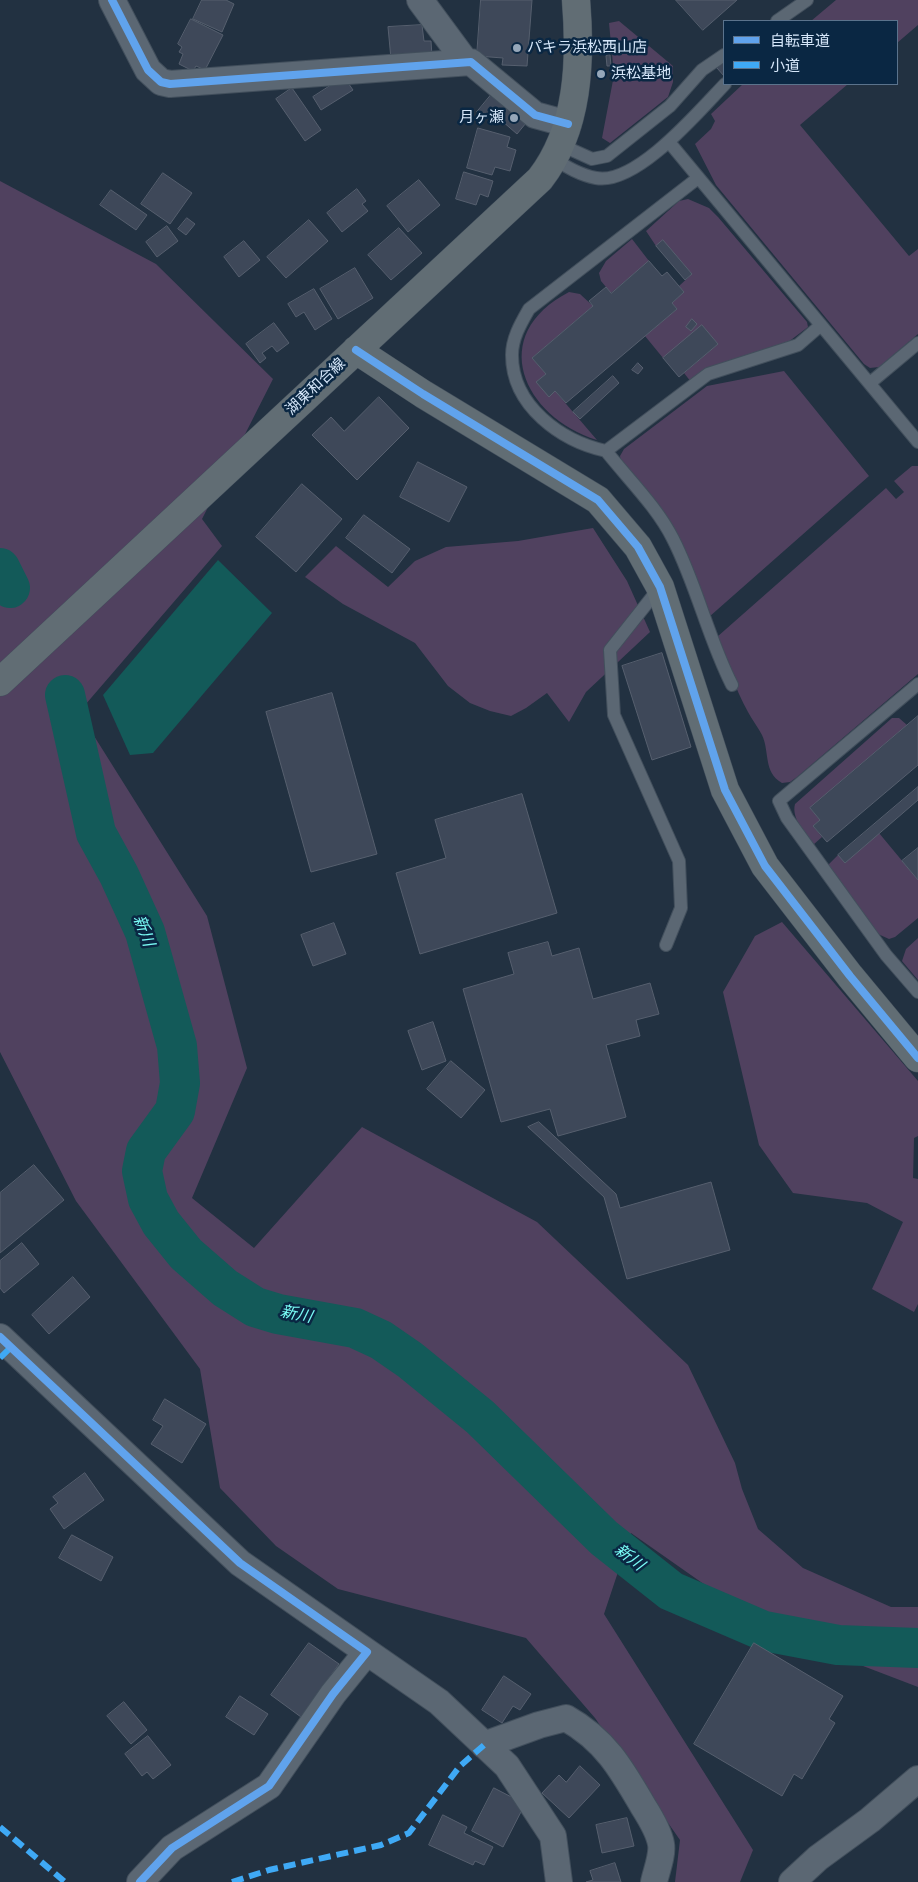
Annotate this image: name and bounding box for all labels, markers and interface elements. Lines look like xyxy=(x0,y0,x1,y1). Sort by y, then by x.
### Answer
legend xyxy=(723,20,898,85)
text: 自転車道 xyxy=(770,32,830,50)
place label: パキラ浜松西山店 xyxy=(527,39,647,57)
marker: パキラ浜松西山店 xyxy=(511,42,523,54)
text: 小道 xyxy=(770,57,800,75)
place label: 浜松基地 xyxy=(611,65,671,83)
marker: 浜松基地 xyxy=(595,68,607,80)
place label: 月ヶ瀬 xyxy=(459,109,504,127)
marker: 月ヶ瀬 xyxy=(508,112,520,124)
street label: 湖東和合線 xyxy=(282,355,350,419)
water label: 新川 xyxy=(128,913,158,949)
water label: 新川 xyxy=(278,1302,314,1328)
water label: 新川 xyxy=(610,1541,648,1575)

